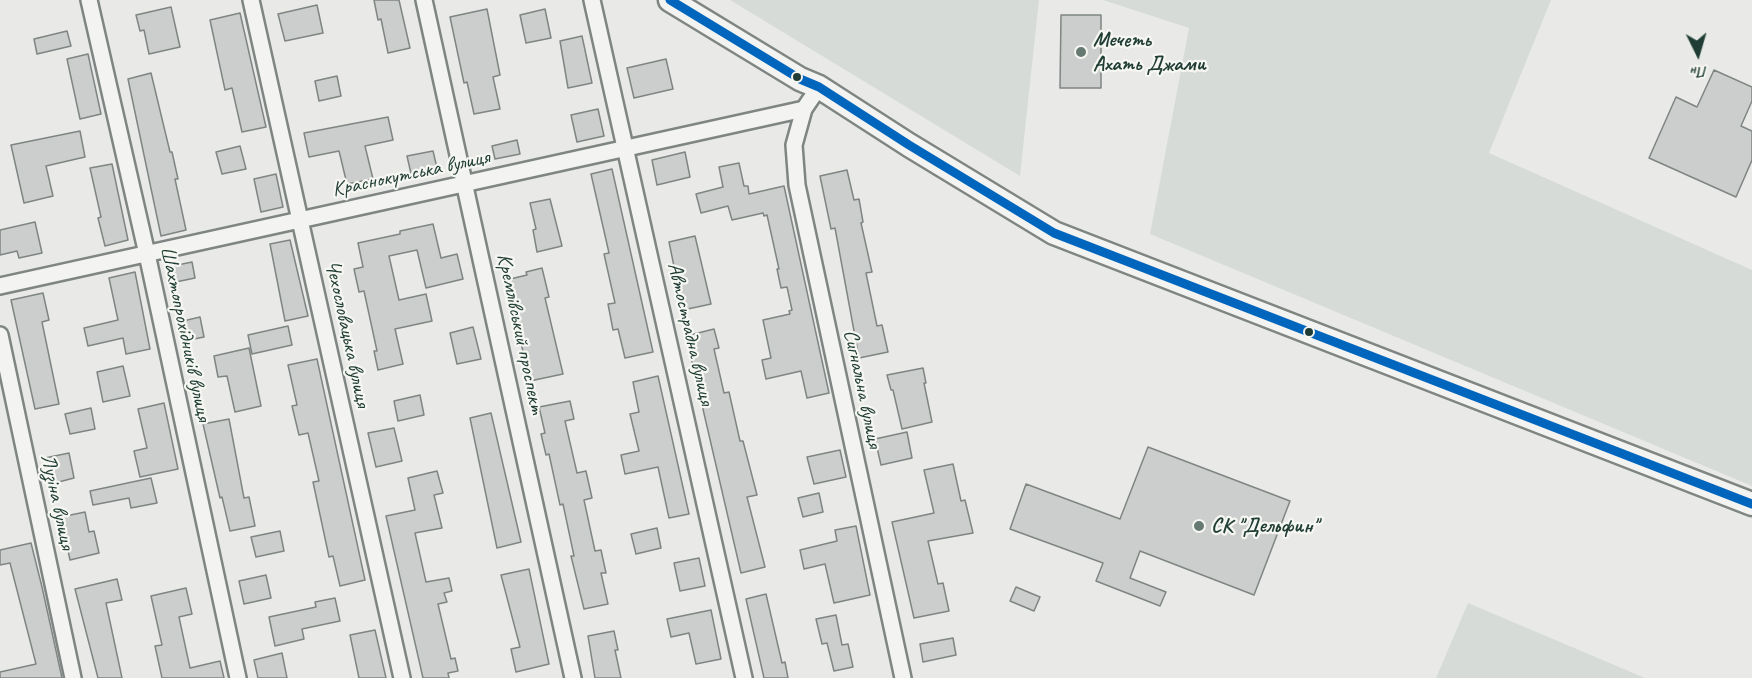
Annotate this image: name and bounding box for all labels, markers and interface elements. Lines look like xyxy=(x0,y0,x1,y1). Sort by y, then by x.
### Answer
north arrow xyxy=(1668,24,1728,84)
place label: Мечеть Ахать Джами xyxy=(1093,27,1206,77)
marker: Мечеть Ахать Джами xyxy=(1074,45,1088,59)
text: Пн xyxy=(1690,61,1709,83)
unlabelled marker xyxy=(791,71,803,83)
street label: Краснокутська вулиця xyxy=(330,145,492,203)
street label: Шахтопрохідників вулиця xyxy=(154,244,216,424)
street label: Кремлівський проспект xyxy=(491,251,549,417)
street label: Чехословацька вулиця xyxy=(319,258,375,410)
street label: Автострадна вулиця xyxy=(661,260,719,408)
unlabelled marker xyxy=(1303,326,1315,338)
street label: Сигнальна вулиця xyxy=(837,328,887,450)
street label: Лузіна вулиця xyxy=(35,452,79,552)
place label: СК "Дельфин" xyxy=(1211,513,1318,539)
marker: СК "Дельфин" xyxy=(1192,519,1206,533)

